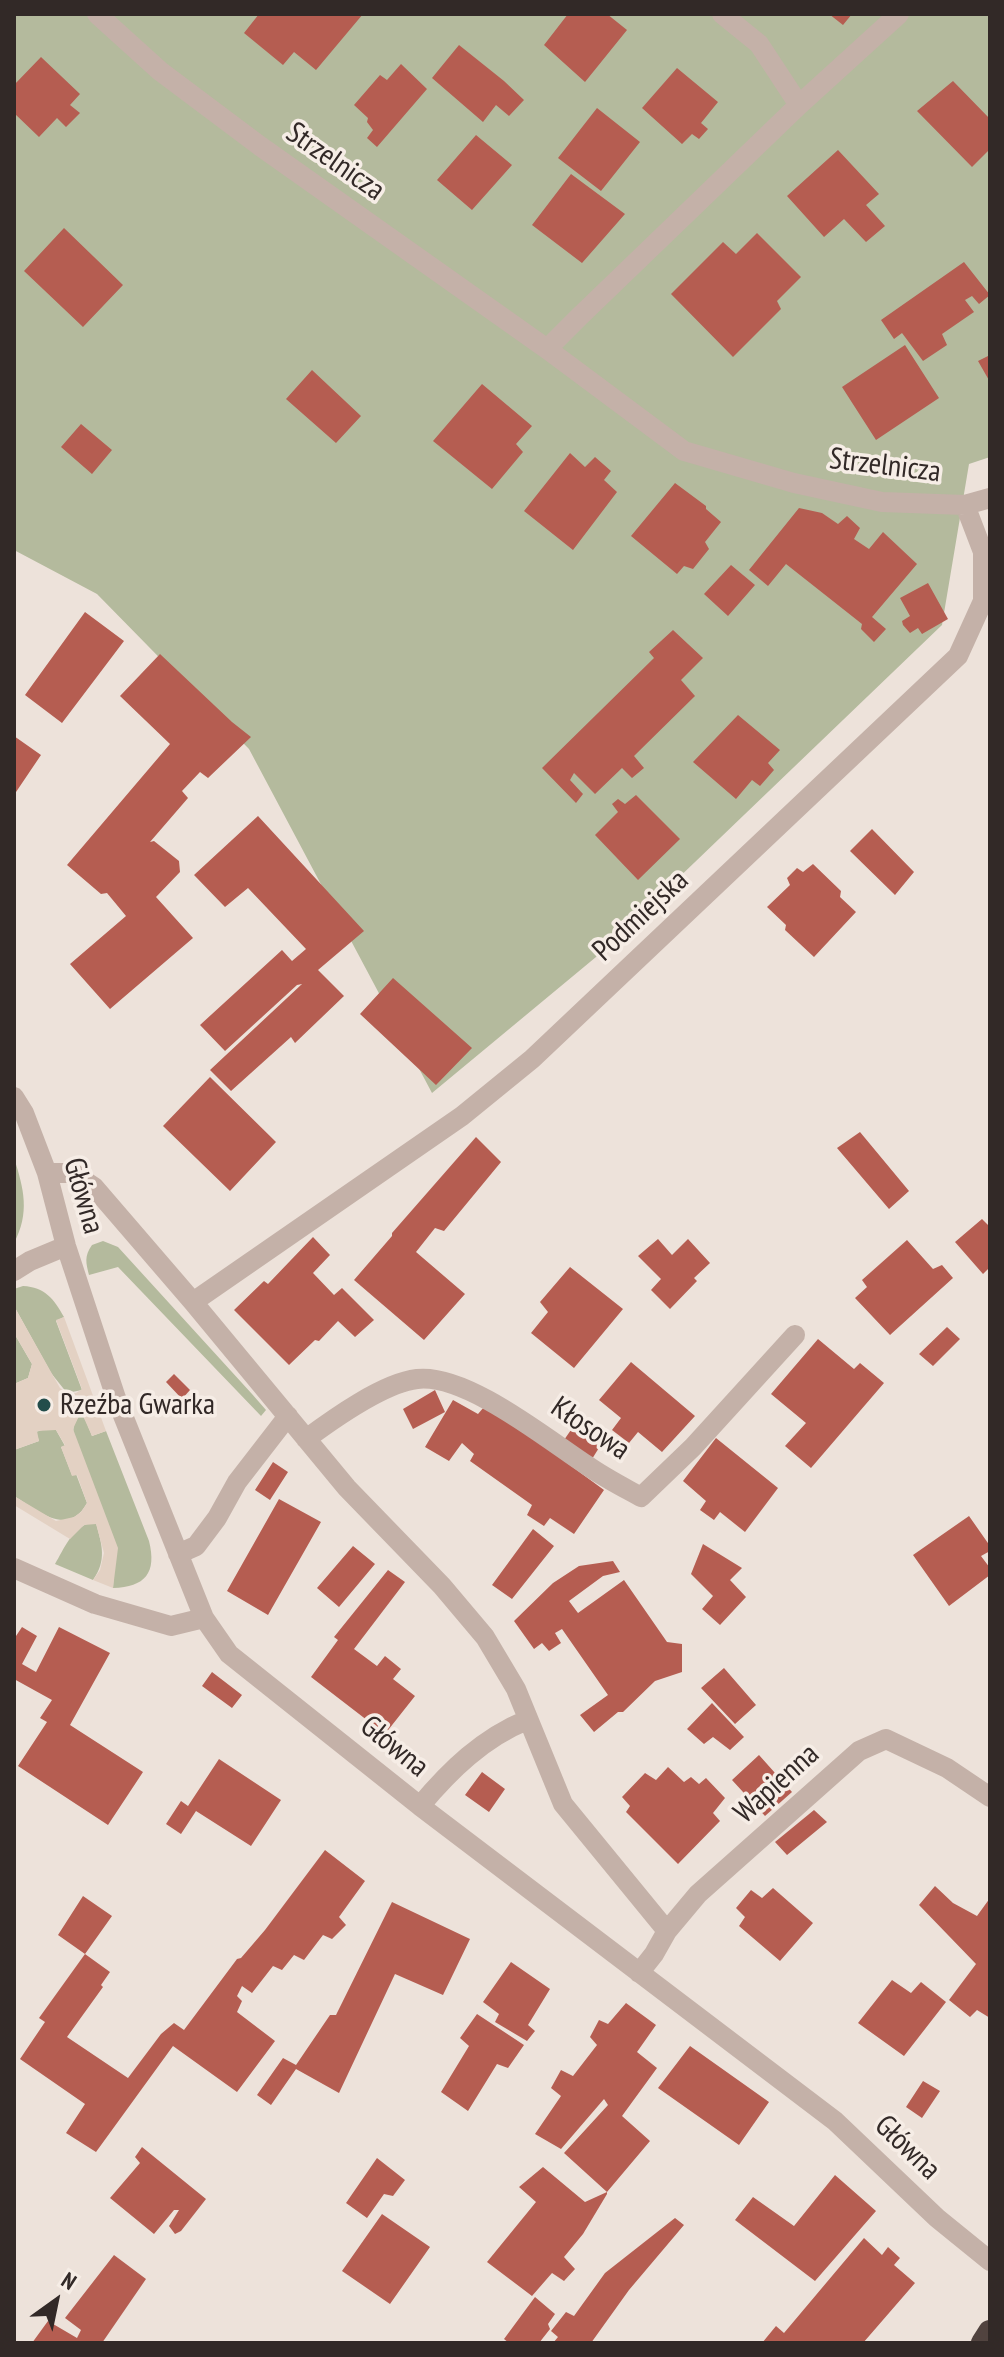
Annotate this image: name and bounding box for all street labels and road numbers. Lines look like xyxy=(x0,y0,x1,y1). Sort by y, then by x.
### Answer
street label: Strzelnicza xyxy=(279,115,391,209)
street label: Strzelnicza xyxy=(827,441,943,491)
street label: Podmiejska xyxy=(586,863,696,969)
street label: Główna xyxy=(55,1154,111,1238)
street label: Kłosowa xyxy=(544,1390,636,1468)
street label: Główna xyxy=(353,1709,435,1785)
street label: Wapienna xyxy=(727,1737,827,1831)
street label: Główna xyxy=(867,2108,947,2188)

